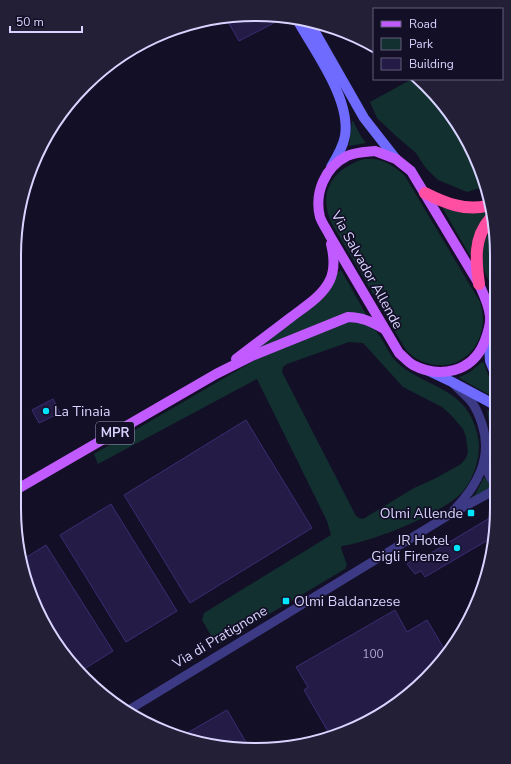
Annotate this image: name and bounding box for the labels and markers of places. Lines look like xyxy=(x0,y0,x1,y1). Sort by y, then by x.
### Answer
place label: La Tinaia xyxy=(54,402,110,421)
marker: La Tinaia xyxy=(41,406,51,416)
place label: Olmi Allende xyxy=(380,504,463,523)
marker: Olmi Allende xyxy=(466,508,476,518)
place label: JR Hotel Gigli Firenze xyxy=(371,531,450,566)
marker: JR Hotel Gigli Firenze xyxy=(452,543,462,553)
place label: Olmi Baldanzese xyxy=(294,592,400,611)
marker: Olmi Baldanzese xyxy=(281,596,291,606)

